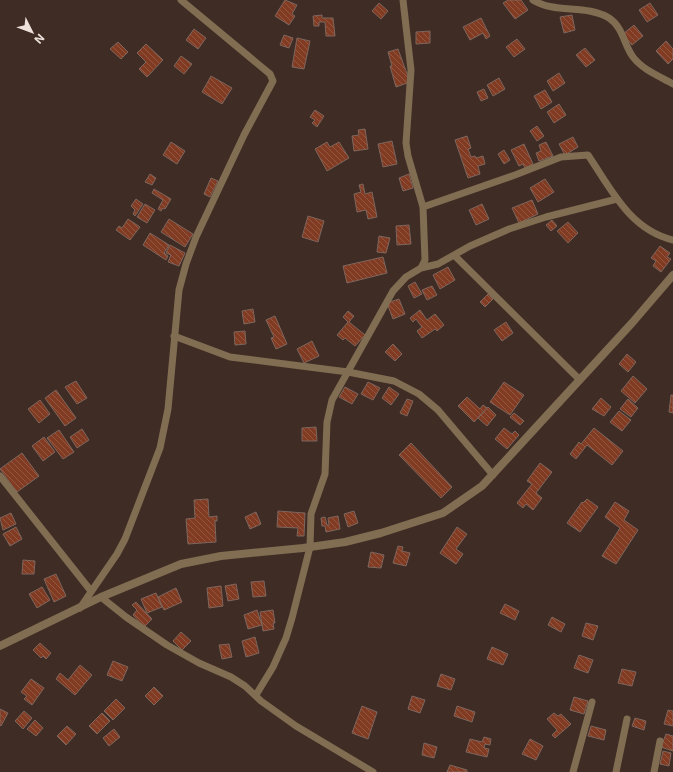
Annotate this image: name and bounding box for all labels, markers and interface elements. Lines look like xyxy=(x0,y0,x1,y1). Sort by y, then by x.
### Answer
north arrow xyxy=(12,12,52,52)
text: N xyxy=(31,31,47,46)

